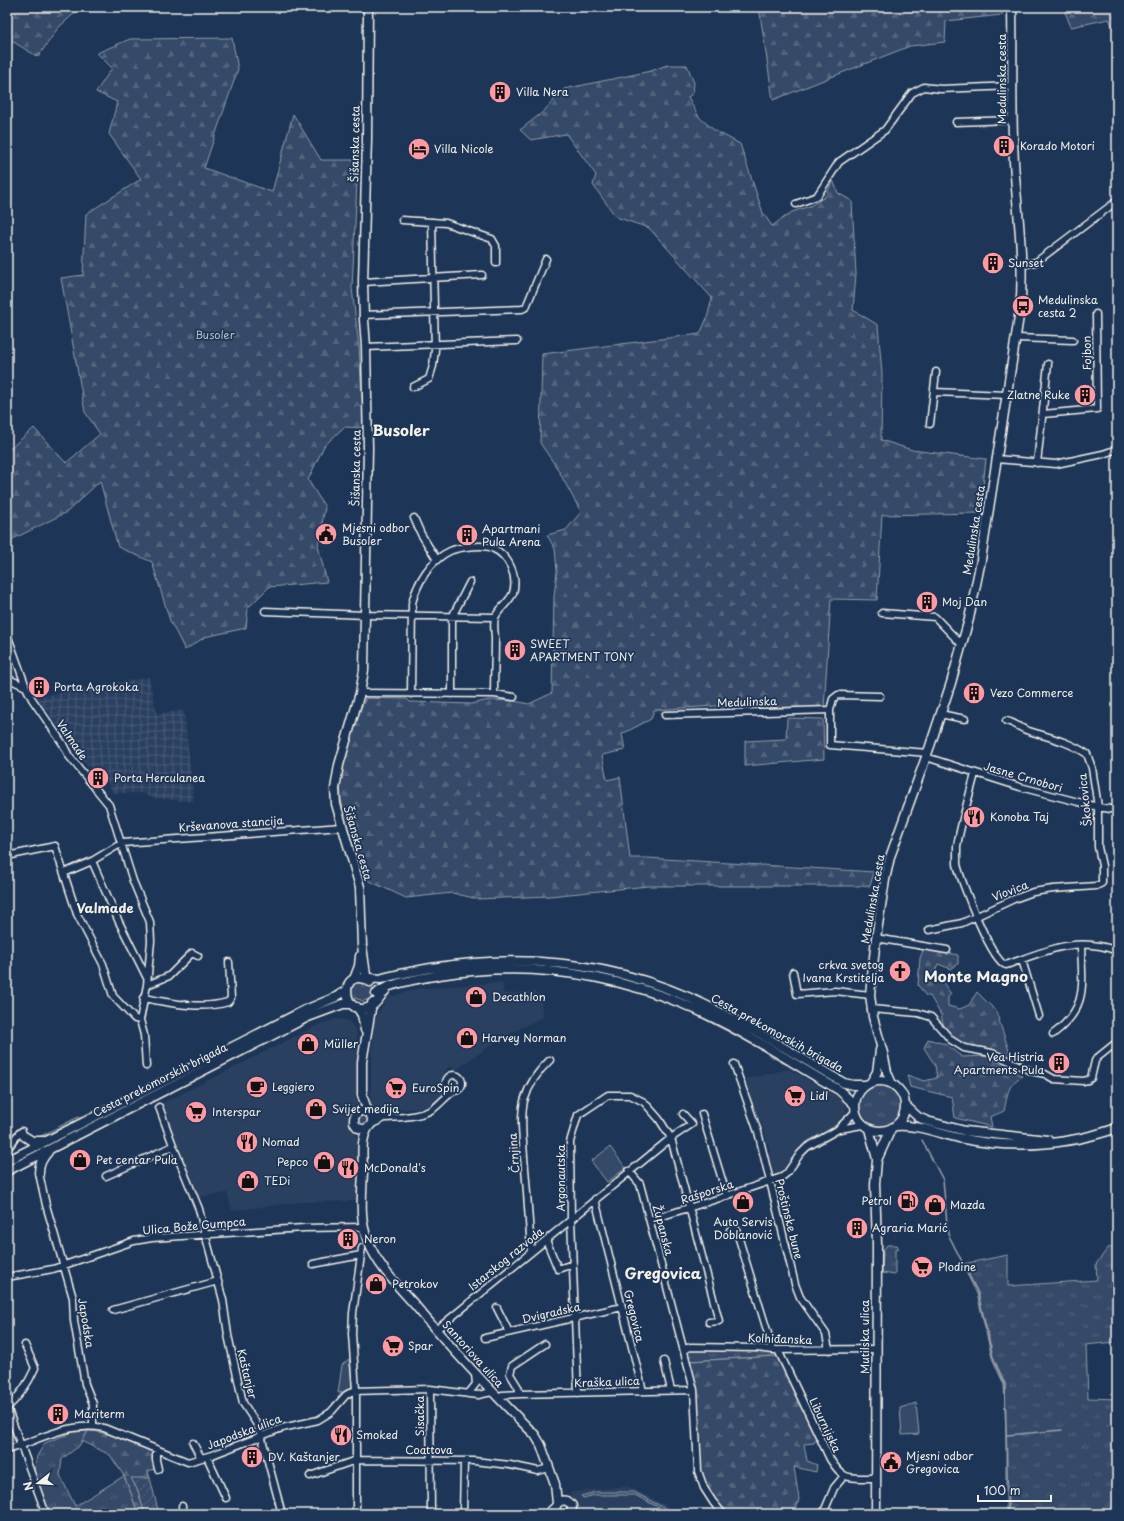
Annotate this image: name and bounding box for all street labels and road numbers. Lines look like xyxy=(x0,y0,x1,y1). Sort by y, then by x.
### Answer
street label: Medulinska cesta xyxy=(993,34,1010,124)
street label: Šišanska cesta xyxy=(345,105,364,183)
street label: Fojbon xyxy=(1078,336,1095,370)
street label: Šišanska cesta xyxy=(346,429,365,507)
street label: Medulinska cesta xyxy=(958,484,989,576)
street label: Medulinska xyxy=(717,692,777,711)
street label: Valmade xyxy=(53,716,92,763)
street label: Jasne Crnobori xyxy=(982,757,1065,796)
street label: Škokovica xyxy=(1073,773,1096,827)
street label: Šišanska cesta xyxy=(340,804,377,882)
street label: Krševanova stancija xyxy=(178,811,284,836)
street label: Medulinska cesta xyxy=(856,853,889,945)
street label: Viovica xyxy=(989,876,1030,905)
street label: Cesta prekomorskih brigada xyxy=(708,989,847,1076)
street label: Cesta prekomorskih brigada xyxy=(90,1038,230,1121)
street label: Črnjina xyxy=(504,1132,523,1174)
street label: Argonautska xyxy=(552,1144,569,1212)
street label: Rašporska xyxy=(678,1175,736,1208)
street label: Proštinske bune xyxy=(771,1177,808,1261)
street label: Županska xyxy=(649,1203,678,1257)
street label: Ulica Bože Gumpca xyxy=(142,1213,246,1238)
street label: Istarskog razvoda xyxy=(464,1223,547,1294)
street label: Gregovica xyxy=(620,1288,649,1345)
street label: Japodska xyxy=(74,1297,99,1349)
street label: Dvigradska xyxy=(520,1297,582,1327)
street label: Mutilska ulica xyxy=(856,1300,873,1374)
street label: Santoriova ulica xyxy=(439,1316,508,1391)
street label: Kolhiđanska xyxy=(747,1329,813,1348)
street label: Kaštanjer xyxy=(233,1347,262,1401)
street label: Kraška ulica xyxy=(574,1372,640,1391)
street label: Liburnijska xyxy=(805,1394,846,1455)
street label: Sisačka xyxy=(411,1396,428,1436)
street label: Japodska ulica xyxy=(204,1409,284,1454)
street label: Coattova xyxy=(405,1441,453,1458)

